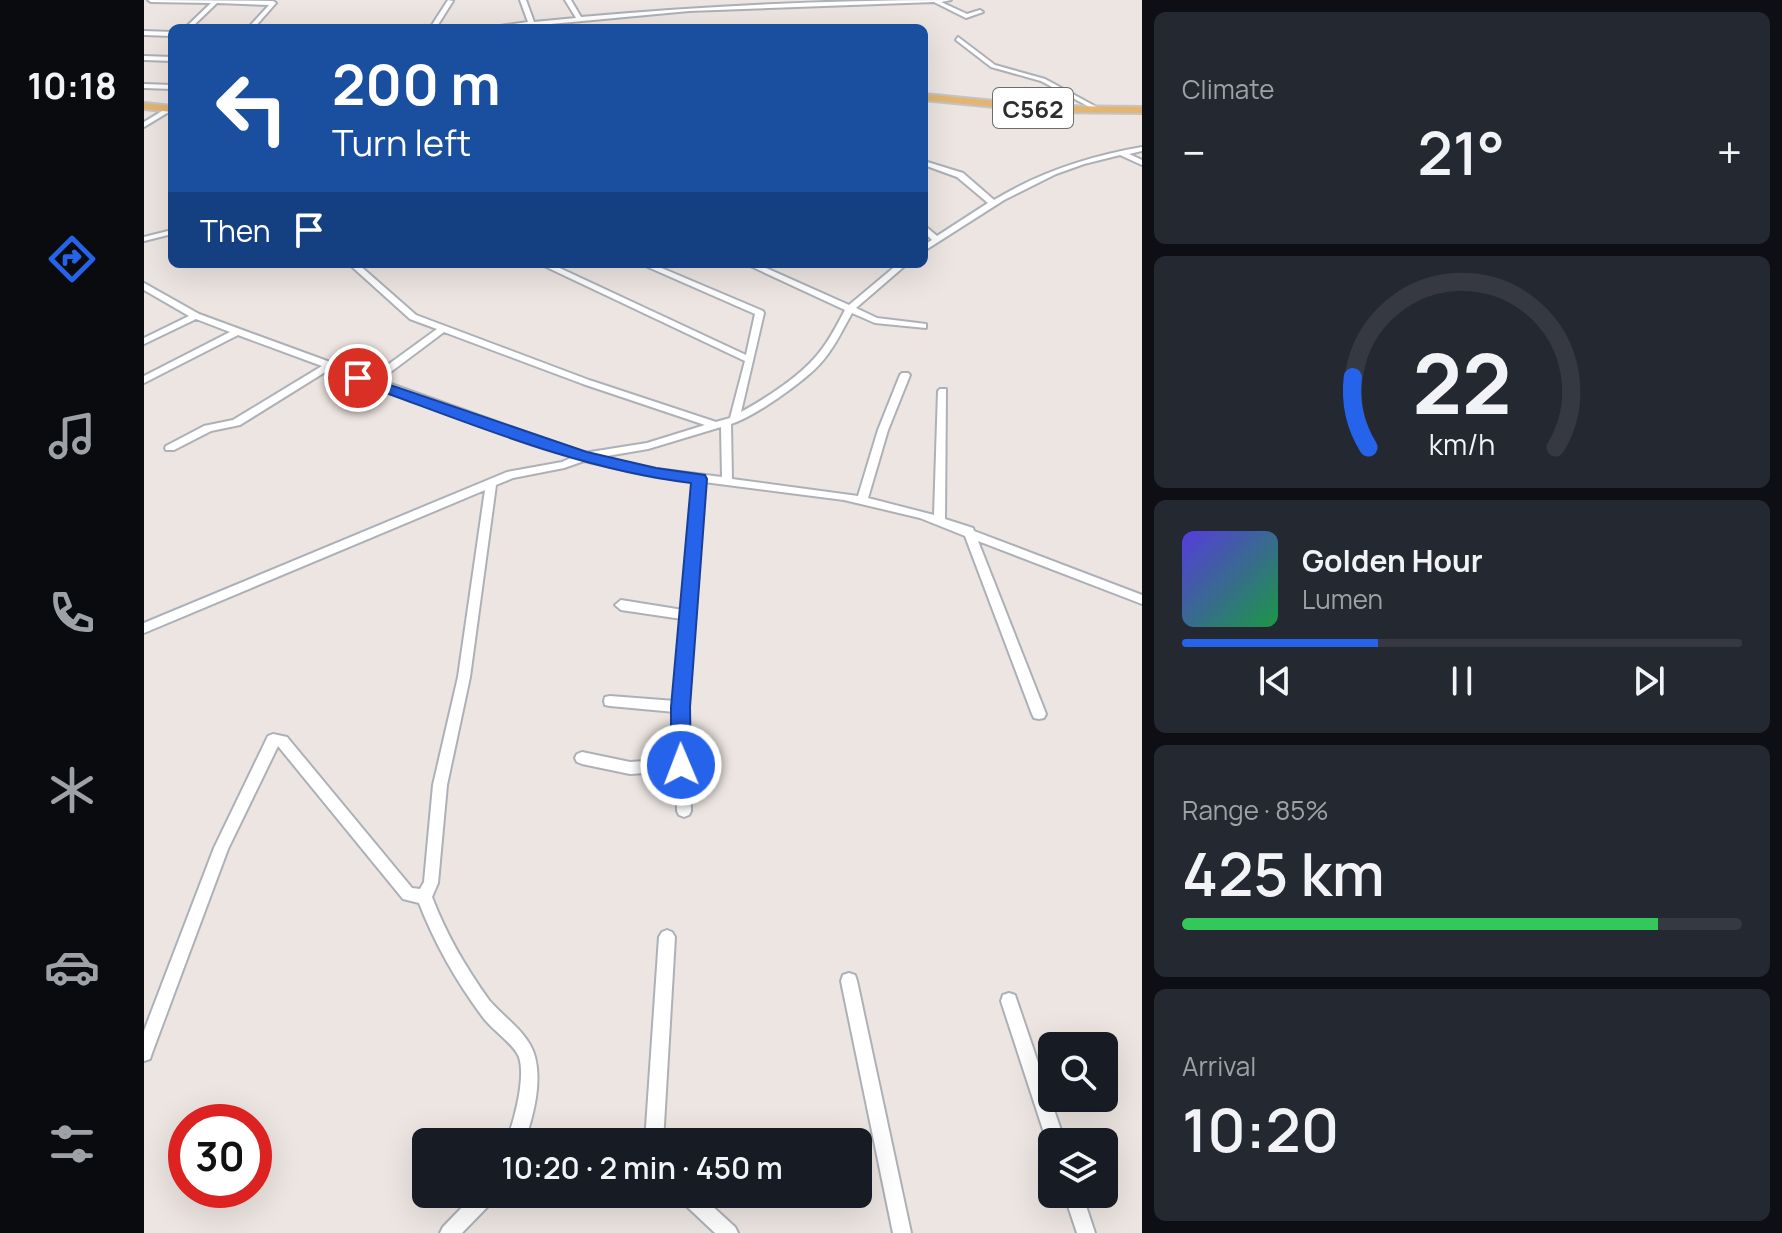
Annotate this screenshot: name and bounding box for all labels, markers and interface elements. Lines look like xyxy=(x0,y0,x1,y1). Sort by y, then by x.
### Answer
text: 200 m xyxy=(332,45,501,122)
icon: left xyxy=(200,56,304,160)
text: 10:18 xyxy=(27,61,117,110)
text: Climate xyxy=(1182,71,1274,107)
road number: C562 xyxy=(993,88,1073,128)
text: 21° xyxy=(1417,111,1505,193)
text: Turn left xyxy=(332,118,471,167)
text: − xyxy=(1182,122,1206,182)
text: + xyxy=(1717,122,1742,182)
icon: arrive xyxy=(287,208,331,252)
text: Then xyxy=(200,210,271,251)
icon: directions xyxy=(44,231,100,287)
text: 22 xyxy=(1412,325,1512,439)
pin xyxy=(324,344,392,412)
icon: arrive xyxy=(336,356,380,400)
icon: music xyxy=(44,408,100,464)
text: km/h xyxy=(1429,425,1495,464)
text: Golden Hour xyxy=(1302,540,1483,581)
text: Lumen xyxy=(1302,581,1383,617)
icon: phone xyxy=(44,585,100,641)
icon: previous xyxy=(1253,659,1297,703)
icon: pause xyxy=(1440,659,1484,703)
icon: next xyxy=(1627,659,1671,703)
position arrow xyxy=(639,723,723,807)
icon: climate xyxy=(44,762,100,818)
text: Range · 85% xyxy=(1182,792,1329,828)
text: 425 km xyxy=(1182,832,1385,914)
icon: car xyxy=(44,939,100,995)
map controls xyxy=(1038,1032,1118,1208)
button: search xyxy=(1038,1032,1118,1112)
text: Arrival xyxy=(1182,1048,1256,1084)
text: 10:20 xyxy=(1182,1088,1339,1170)
speed limit sign: 30 xyxy=(168,1104,272,1208)
icon: filters xyxy=(44,1116,100,1172)
button: layers xyxy=(1038,1128,1118,1208)
text: 10:20 · 2 min · 450 m xyxy=(501,1147,783,1188)

